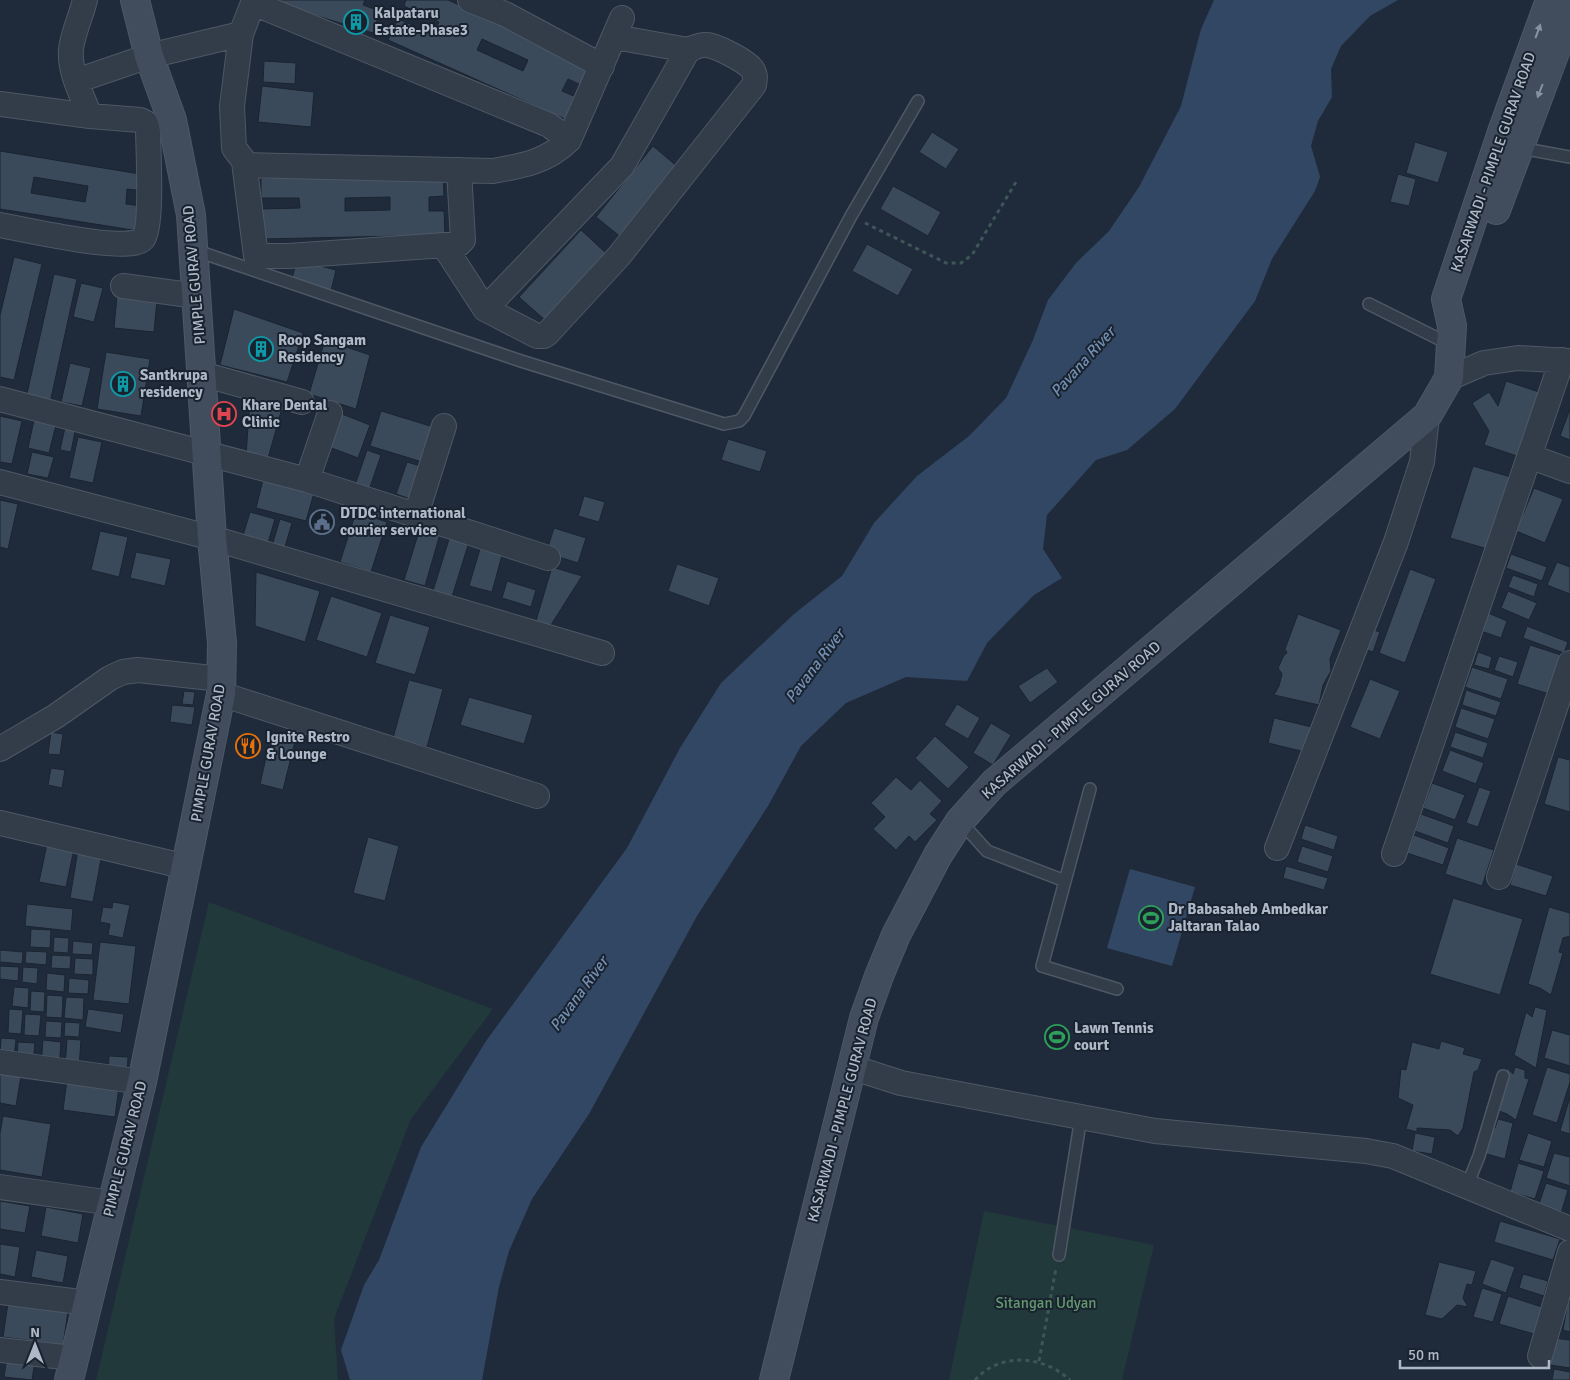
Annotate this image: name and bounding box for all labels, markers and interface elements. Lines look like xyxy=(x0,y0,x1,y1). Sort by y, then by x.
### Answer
place label: Kalpataru Estate-Phase3 xyxy=(374,4,468,39)
building icon: Kalpataru Estate-Phase3 xyxy=(343,9,369,35)
one-way arrow xyxy=(1534,23,1542,38)
street label: KASARWADI - PIMPLE GURAV ROAD xyxy=(1447,50,1539,274)
one-way arrow xyxy=(1536,83,1543,98)
street label: PIMPLE GURAV ROAD xyxy=(179,205,209,345)
water label: Pavana River xyxy=(1046,321,1121,401)
place label: Roop Sangam Residency xyxy=(278,331,366,366)
building icon: Roop Sangam Residency xyxy=(248,336,274,362)
place label: Santkrupa residency xyxy=(140,366,208,401)
building icon: Santkrupa residency xyxy=(110,371,136,397)
place label: Khare Dental Clinic xyxy=(242,396,328,431)
hospital icon: Khare Dental Clinic xyxy=(211,401,237,427)
place label: DTDC international courier service xyxy=(340,504,466,539)
public building icon: DTDC international courier service xyxy=(309,509,335,535)
water label: Pavana River xyxy=(781,624,850,707)
street label: KASARWADI - PIMPLE GURAV ROAD xyxy=(978,637,1164,803)
street label: PIMPLE GURAV ROAD xyxy=(187,683,229,823)
place label: Ignite Restro & Lounge xyxy=(266,728,350,763)
restaurant icon: Ignite Restro & Lounge xyxy=(235,733,261,759)
place label: Dr Babasaheb Ambedkar Jaltaran Talao xyxy=(1168,900,1328,935)
sports icon: Dr Babasaheb Ambedkar Jaltaran Talao xyxy=(1138,905,1164,931)
water label: Pavana River xyxy=(545,951,614,1035)
street label: KASARWADI - PIMPLE GURAV ROAD xyxy=(803,996,881,1224)
place label: Lawn Tennis court xyxy=(1074,1019,1154,1054)
sports icon: Lawn Tennis court xyxy=(1044,1024,1070,1050)
street label: PIMPLE GURAV ROAD xyxy=(99,1079,151,1219)
park label: Sitangan Udyan xyxy=(996,1294,1096,1312)
north arrow xyxy=(10,1320,60,1370)
text: N xyxy=(30,1324,40,1341)
scale bar xyxy=(1400,1338,1549,1370)
text: 50 m xyxy=(1408,1346,1439,1364)

